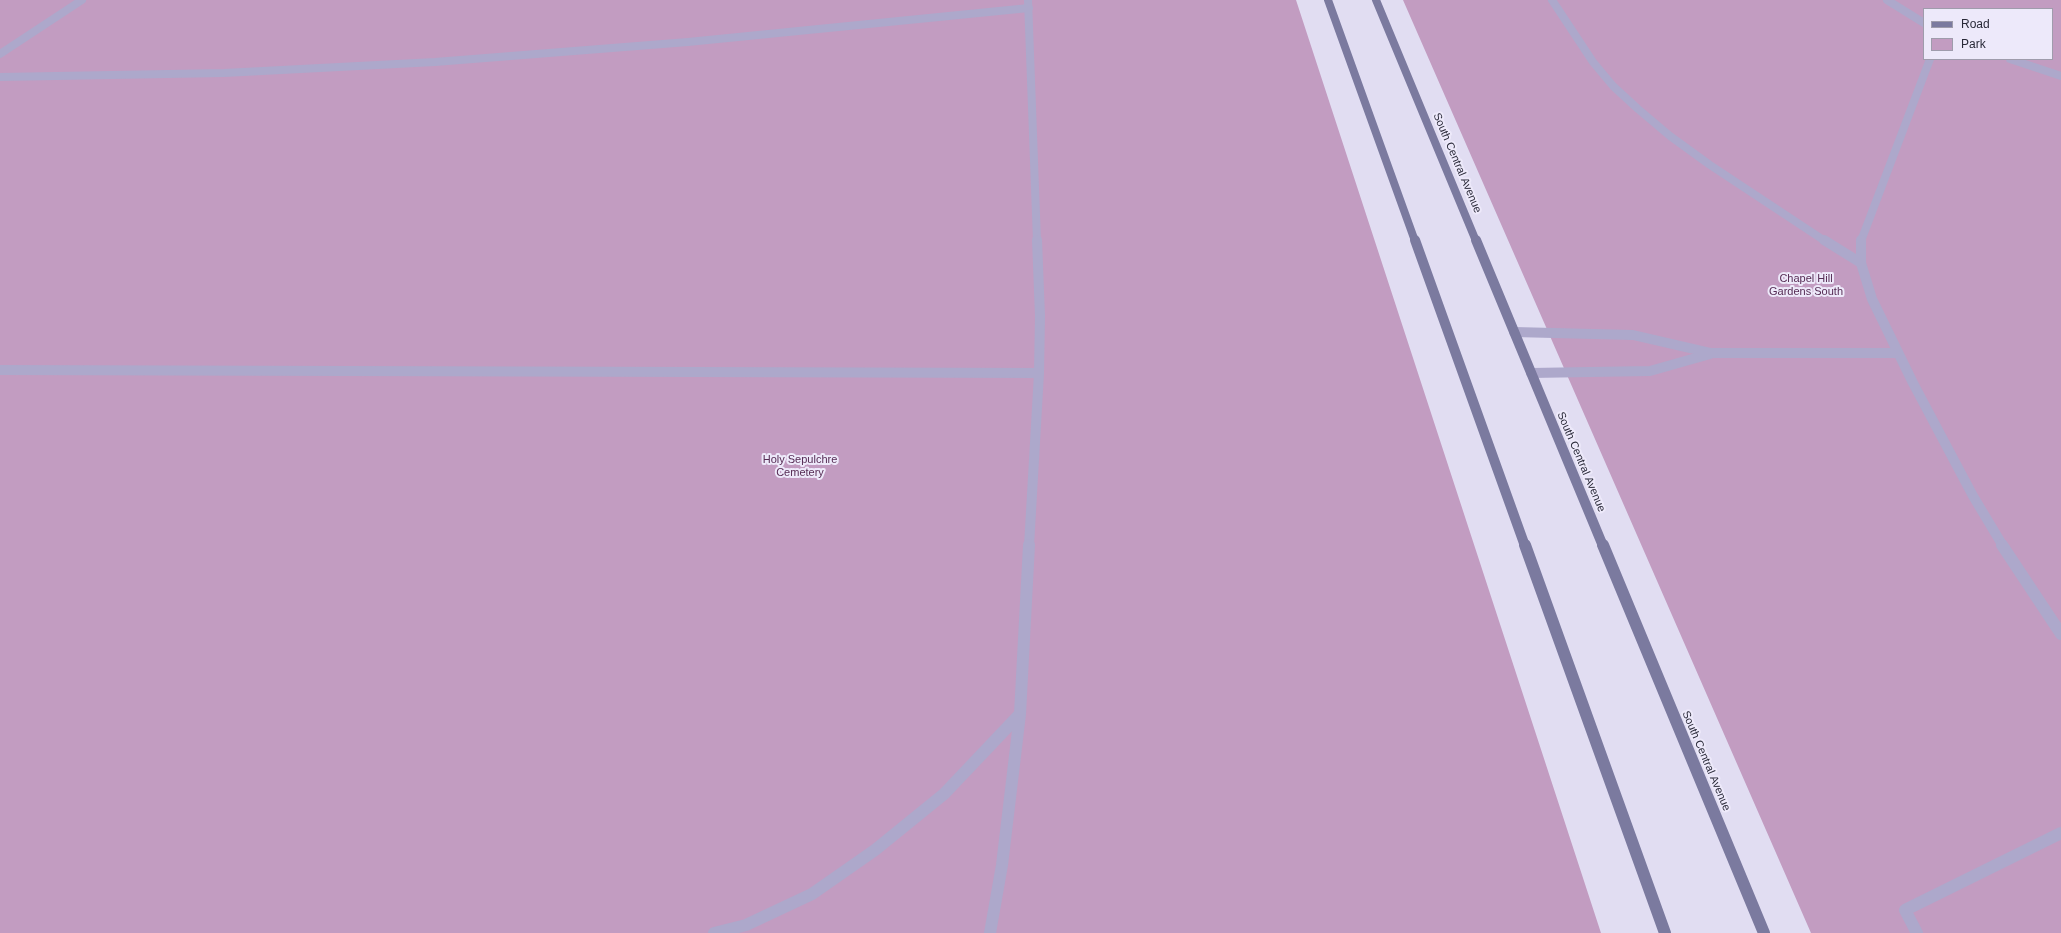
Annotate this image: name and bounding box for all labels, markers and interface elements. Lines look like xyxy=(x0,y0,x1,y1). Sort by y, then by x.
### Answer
legend xyxy=(1923,8,2053,60)
text: Road xyxy=(1961,17,1990,31)
text: Park xyxy=(1961,37,1986,51)
street label: South Central Avenue xyxy=(1430,111,1484,215)
park label: Chapel Hill Gardens South xyxy=(1769,272,1843,298)
street label: South Central Avenue xyxy=(1554,410,1608,514)
park label: Holy Sepulchre Cemetery xyxy=(763,453,837,479)
street label: South Central Avenue xyxy=(1679,709,1733,813)

